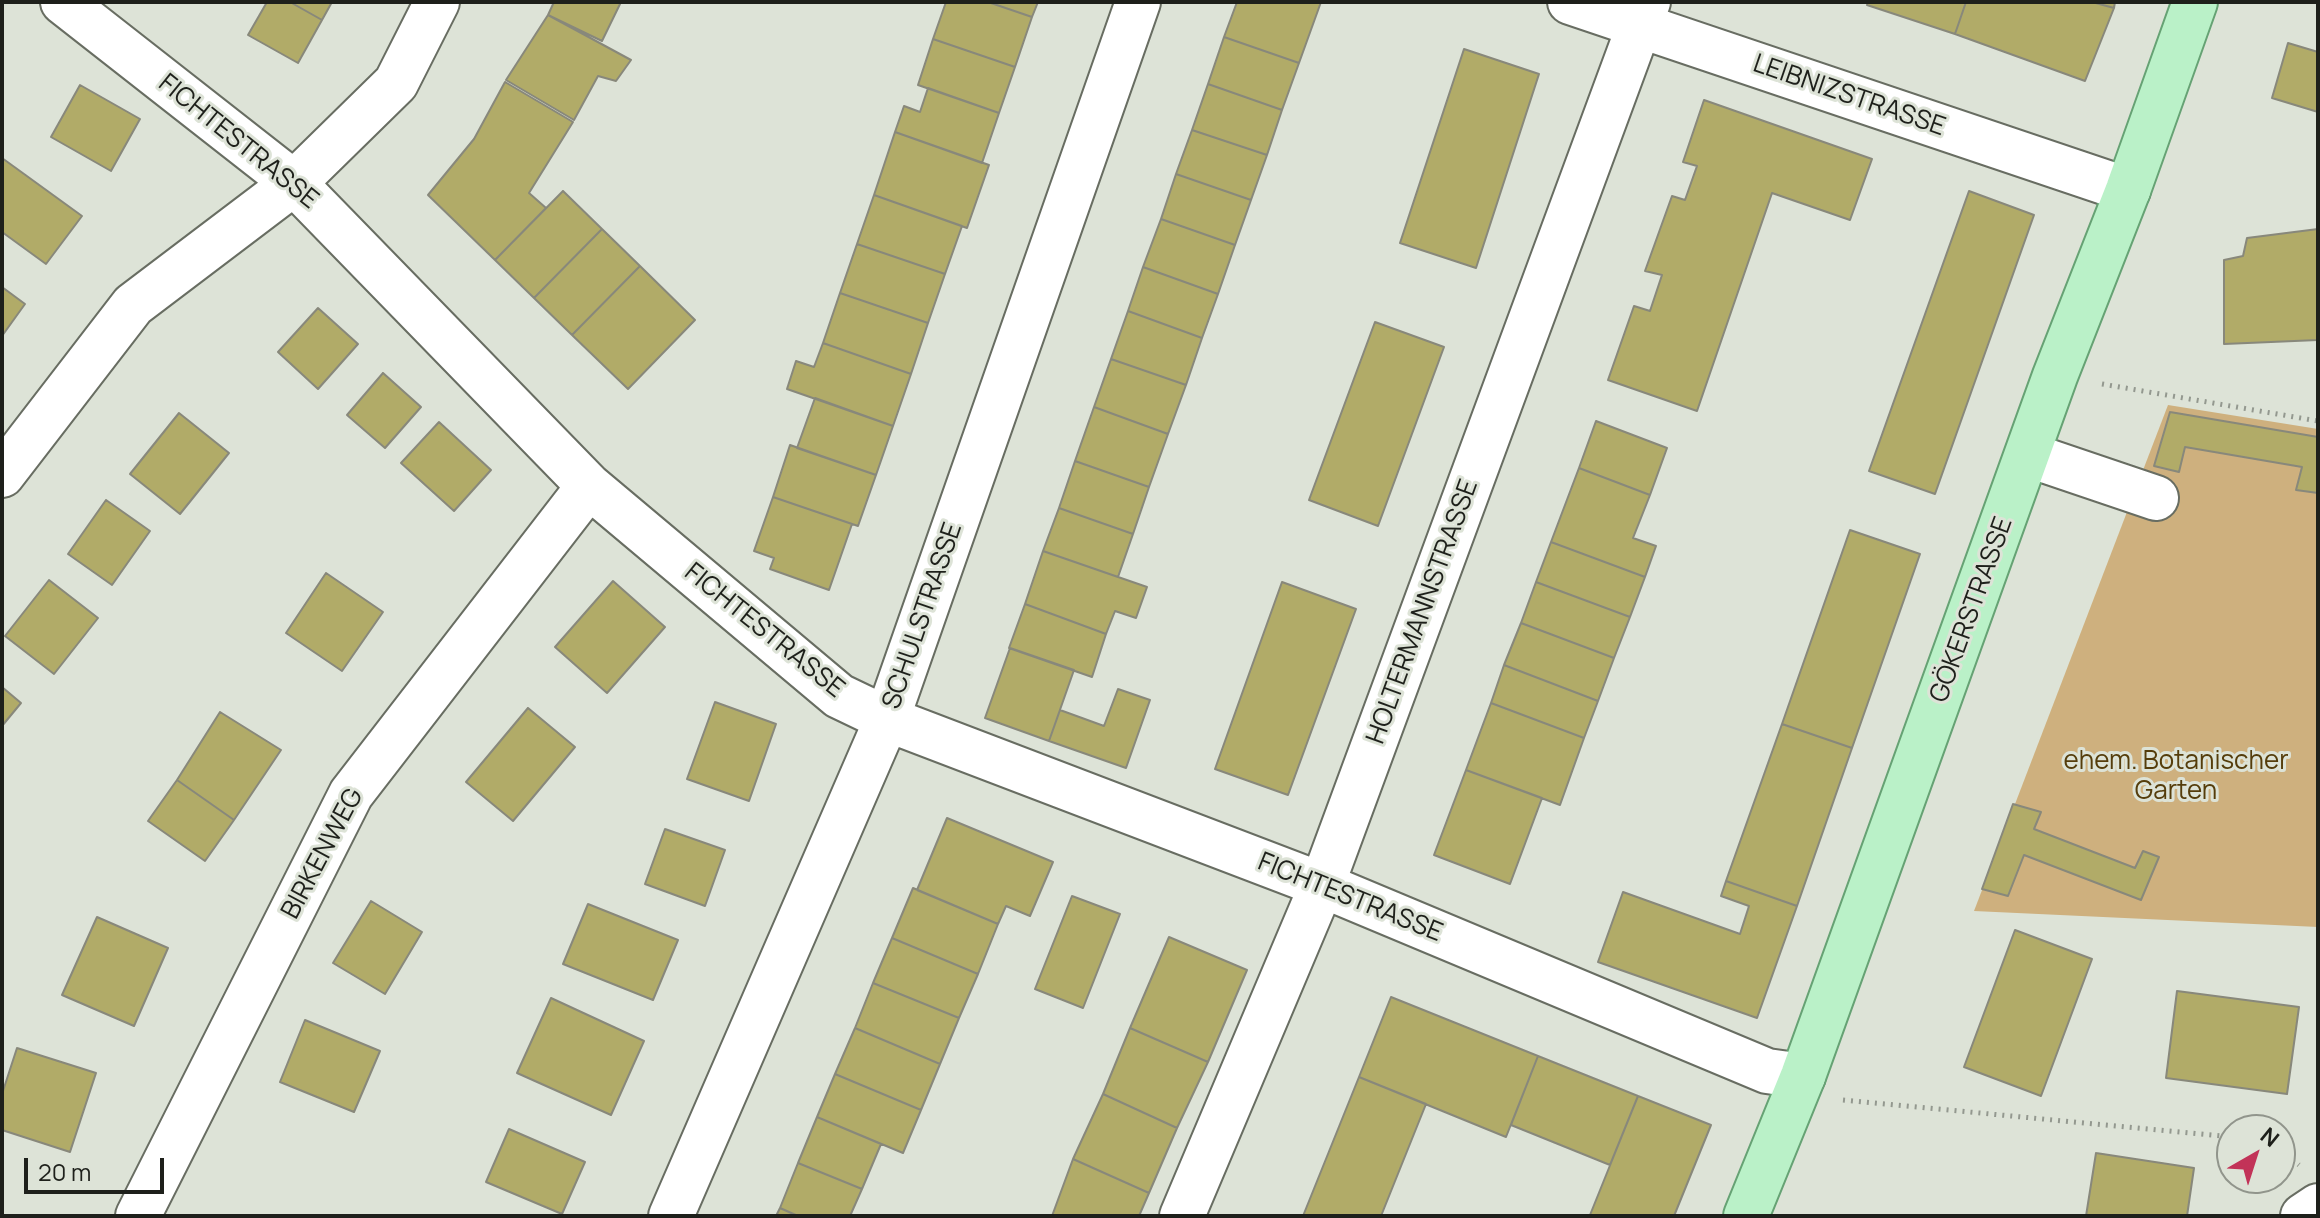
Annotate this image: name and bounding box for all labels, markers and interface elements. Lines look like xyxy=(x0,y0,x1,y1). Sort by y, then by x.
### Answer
street label: LEIBNIZSTRASSE xyxy=(1749,49,1949,143)
street label: FICHTESTRASSE xyxy=(152,68,324,216)
street label: HOLTERMANNSTRASSE xyxy=(1361,476,1485,748)
street label: GÖKERSTRASSE xyxy=(1924,513,2020,707)
street label: SCHULSTRASSE xyxy=(876,519,970,713)
street label: FICHTESTRASSE xyxy=(678,557,850,705)
park label: ehem. Botanischer Garten xyxy=(2063,746,2289,808)
street label: BIRKENWEG xyxy=(276,783,370,925)
street label: FICHTESTRASSE xyxy=(1253,847,1447,949)
north arrow xyxy=(2216,1114,2296,1194)
text: N xyxy=(2254,1120,2285,1154)
scale bar xyxy=(28,1142,168,1192)
text: 20 m xyxy=(38,1155,91,1188)

